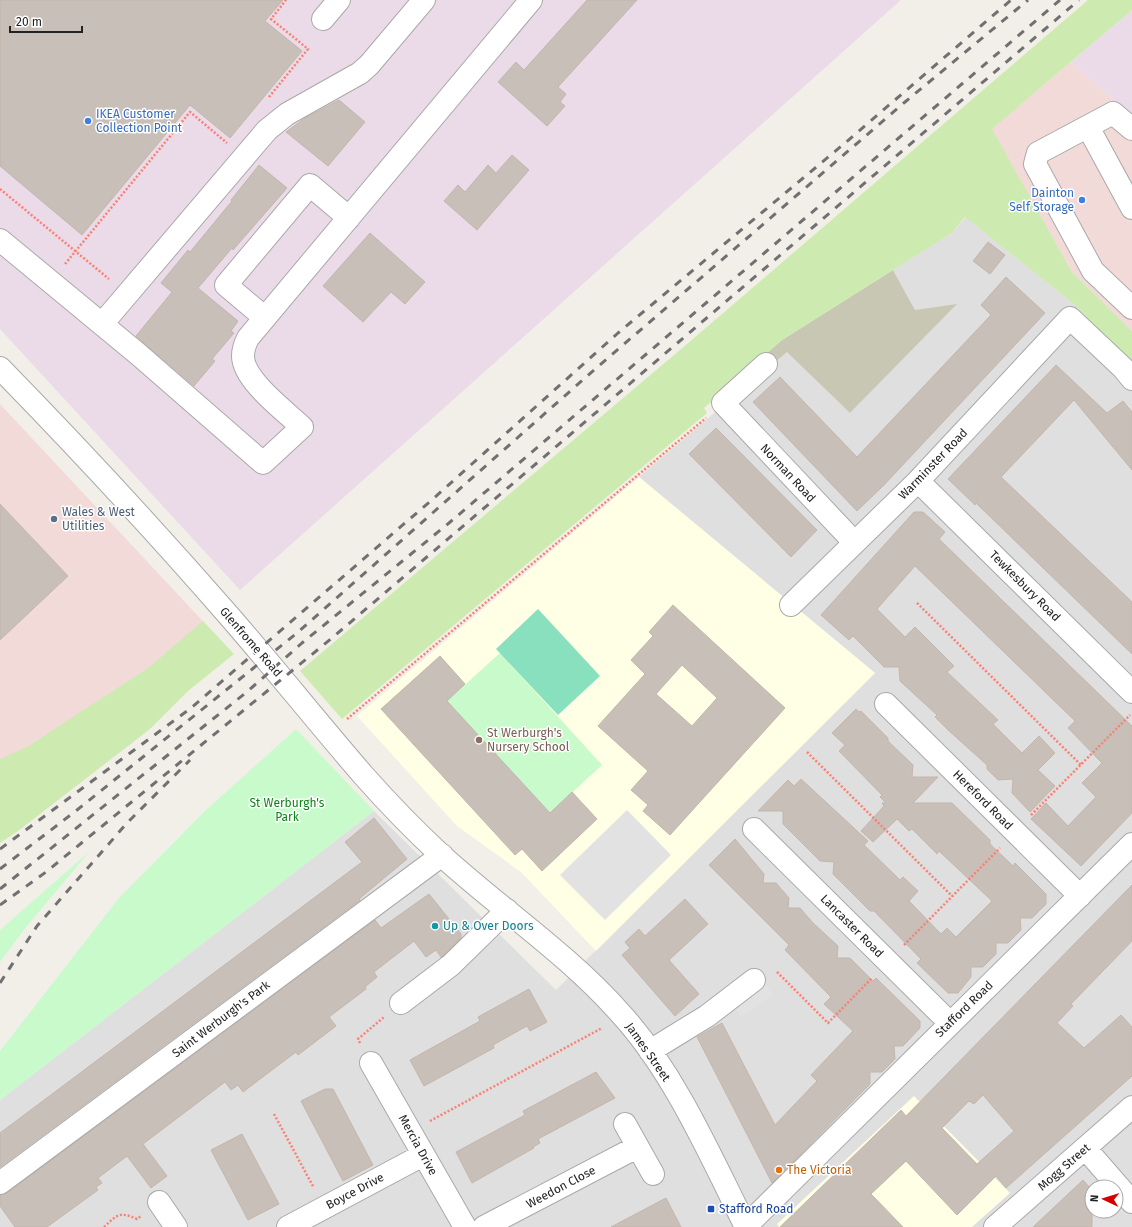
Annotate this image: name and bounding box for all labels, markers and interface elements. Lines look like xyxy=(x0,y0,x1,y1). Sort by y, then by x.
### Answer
scale bar xyxy=(10,8,82,34)
text: 20 m xyxy=(16,15,42,29)
place label: IKEA Customer Collection Point xyxy=(96,107,183,135)
marker: IKEA Customer Collection Point xyxy=(83,116,93,126)
place label: Dainton Self Storage xyxy=(1009,186,1074,214)
marker: Dainton Self Storage xyxy=(1077,195,1087,205)
street label: Warminster Road xyxy=(896,426,970,502)
street label: Norman Road xyxy=(757,441,819,505)
place label: Wales & West Utilities xyxy=(62,505,136,533)
marker: Wales & West Utilities xyxy=(49,514,59,524)
street label: Tewkesbury Road xyxy=(987,548,1063,624)
street label: Glenfrome Road xyxy=(217,604,285,680)
place label: St Werburgh's Nursery School xyxy=(487,726,570,754)
marker: St Werburgh's Nursery School xyxy=(474,735,484,745)
street label: Hereford Road xyxy=(950,767,1016,833)
park label: St Werburgh's Park xyxy=(250,796,325,824)
street label: Lancaster Road xyxy=(818,892,886,960)
place label: Up & Over Doors xyxy=(443,919,534,933)
marker: Up & Over Doors xyxy=(430,921,440,931)
street label: Saint Werburgh's Park xyxy=(169,977,273,1060)
street label: Stafford Road xyxy=(932,978,996,1040)
street label: James Street xyxy=(623,1020,674,1085)
street label: Mercia Drive xyxy=(396,1112,440,1178)
street label: Mogg Street xyxy=(1035,1140,1093,1193)
street label: Weedon Close xyxy=(524,1163,598,1211)
place label: The Victoria xyxy=(787,1163,851,1177)
marker: The Victoria xyxy=(774,1165,784,1175)
street label: Boyce Drive xyxy=(324,1170,386,1212)
north arrow xyxy=(1084,1179,1124,1219)
text: N xyxy=(1088,1194,1101,1202)
place label: Stafford Road xyxy=(719,1202,794,1216)
marker: Stafford Road xyxy=(706,1204,716,1214)

